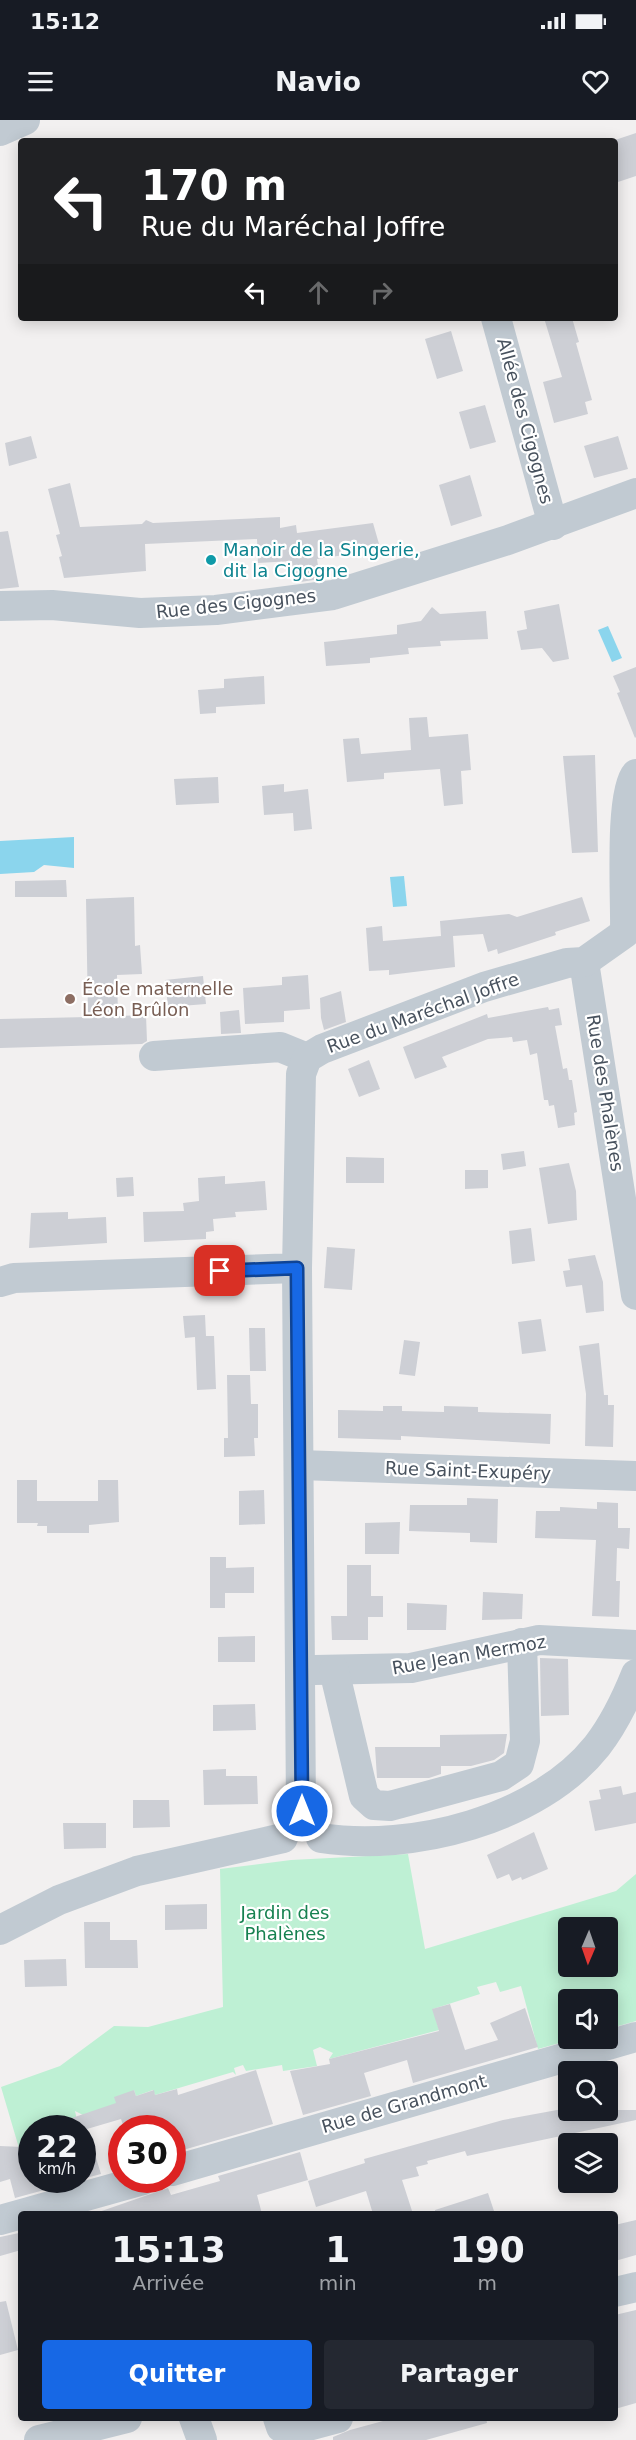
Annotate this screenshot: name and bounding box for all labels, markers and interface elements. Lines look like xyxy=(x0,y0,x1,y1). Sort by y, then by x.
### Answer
text: 15:12 xyxy=(30,9,100,34)
icon: menu xyxy=(24,65,57,98)
icon: heart xyxy=(579,65,612,98)
text: Navio xyxy=(275,66,361,97)
text: 170 m xyxy=(141,161,287,210)
icon: left xyxy=(42,162,120,240)
text: Rue du Maréchal Joffre xyxy=(141,211,445,242)
icon: left xyxy=(239,276,272,309)
icon: ahead xyxy=(302,276,335,309)
icon: right xyxy=(365,276,398,309)
street label: Allée des Cigognes xyxy=(493,336,558,506)
place label: Manoir de la Singerie, dit la Cigogne xyxy=(223,539,420,581)
marker: Manoir de la Singerie, dit la Cigogne xyxy=(204,553,218,567)
street label: Rue des Cigognes xyxy=(155,585,317,622)
street label: Rue du Maréchal Joffre xyxy=(324,968,522,1057)
place label: École maternelle Léon Brûlon xyxy=(82,978,233,1020)
marker: École maternelle Léon Brûlon xyxy=(63,992,77,1006)
street label: Rue des Phalènes xyxy=(583,1013,628,1173)
pin xyxy=(194,1245,245,1296)
icon: arrive xyxy=(203,1254,236,1287)
street label: Rue Saint-Exupéry xyxy=(385,1457,552,1484)
street label: Rue Jean Mermoz xyxy=(390,1631,548,1678)
position arrow xyxy=(270,1779,334,1843)
park label: Jardin des Phalènes xyxy=(240,1902,329,1944)
north arrow xyxy=(558,1917,618,1977)
map controls xyxy=(558,1917,618,2193)
button: sound xyxy=(558,1989,618,2049)
button: search xyxy=(558,2061,618,2121)
street label: Rue de Grandmont xyxy=(319,2070,489,2137)
speed limit sign: 30 xyxy=(108,2115,186,2193)
text: 22 xyxy=(36,2129,78,2164)
button: layers xyxy=(558,2133,618,2193)
text: km/h xyxy=(38,2160,76,2178)
text: 15:13 xyxy=(111,2229,226,2270)
text: 1 xyxy=(325,2229,350,2270)
text: 190 xyxy=(450,2229,525,2270)
text: Arrivée xyxy=(133,2271,204,2295)
text: min xyxy=(319,2271,357,2295)
text: m xyxy=(478,2271,497,2295)
button: Quitter xyxy=(42,2340,312,2409)
button: Partager xyxy=(324,2340,594,2409)

